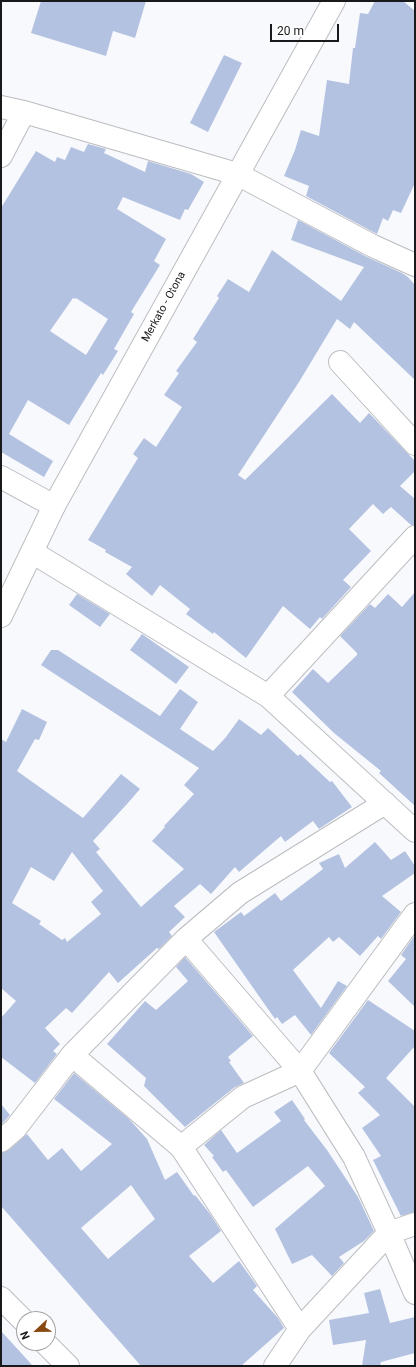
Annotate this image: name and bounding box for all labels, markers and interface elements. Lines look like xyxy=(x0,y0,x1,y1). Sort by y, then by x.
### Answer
scale bar xyxy=(272,16,341,42)
text: 20 m xyxy=(277,24,304,38)
street label: Merkato - Otona xyxy=(139,270,189,344)
north arrow xyxy=(16,1311,56,1351)
text: N xyxy=(18,1329,33,1341)

